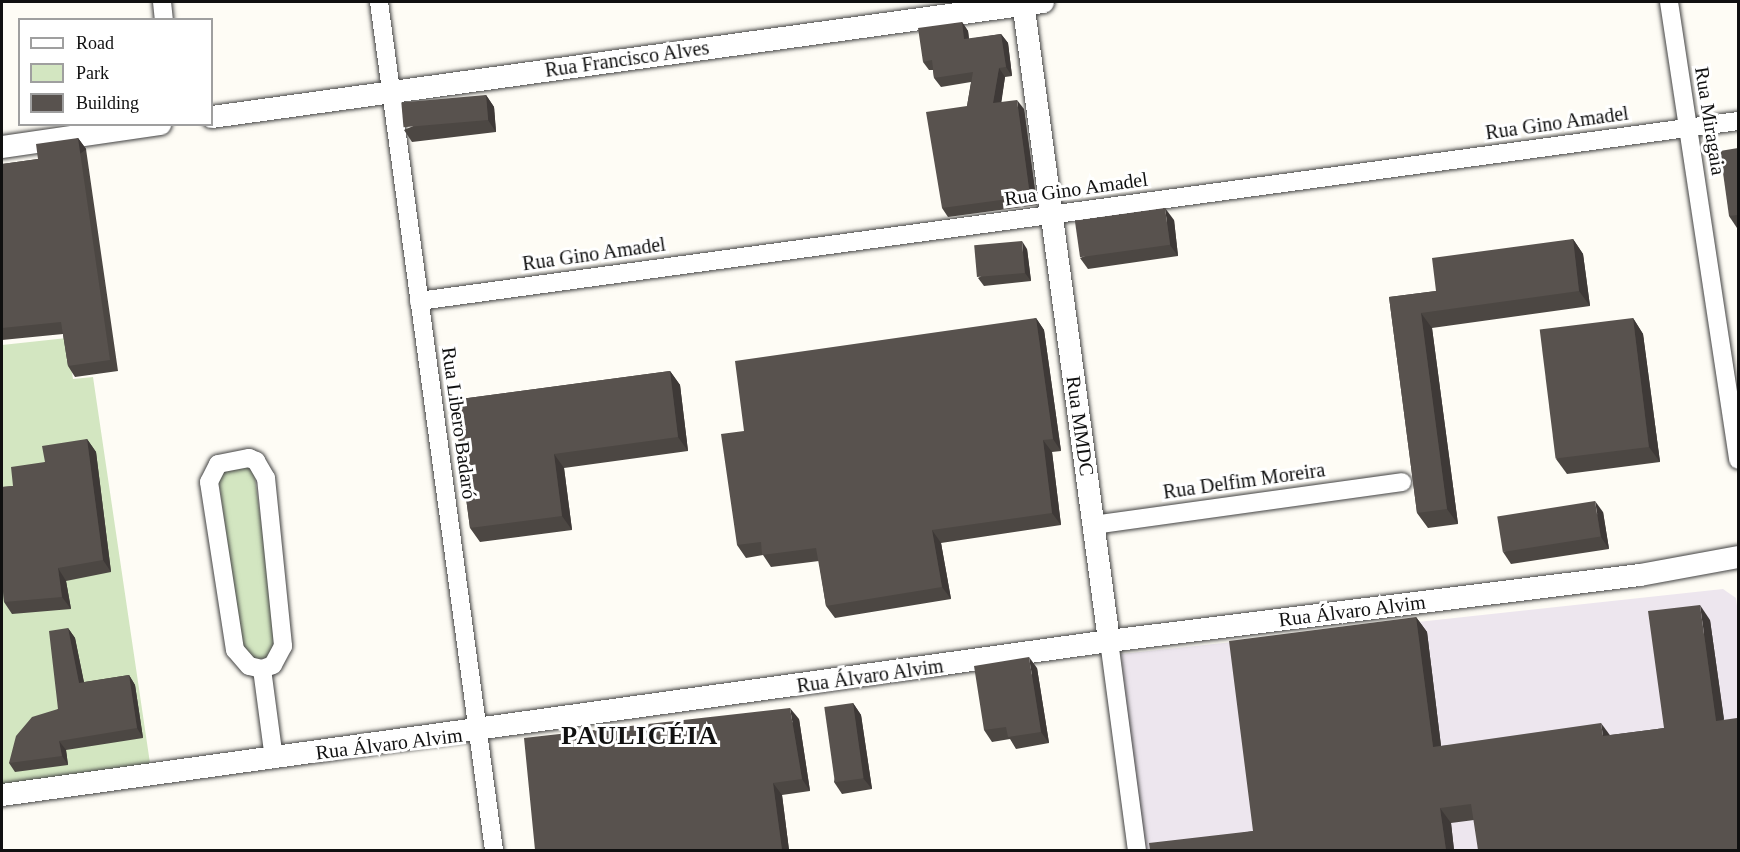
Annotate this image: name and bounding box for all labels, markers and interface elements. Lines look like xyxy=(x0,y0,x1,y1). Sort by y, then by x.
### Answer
legend xyxy=(18,18,213,126)
text: Road xyxy=(76,33,114,53)
street label: Rua Francisco Alves xyxy=(543,36,711,82)
text: Park xyxy=(76,63,109,83)
street label: Rua Miragaia xyxy=(1690,65,1730,177)
text: Building xyxy=(76,93,139,113)
street label: Rua Gino Amadel xyxy=(1483,101,1631,145)
street label: Rua Gino Amadel xyxy=(1002,167,1150,211)
street label: Rua Gino Amadel xyxy=(520,232,668,276)
street label: Rua Libero Badaró xyxy=(436,345,482,501)
street label: Rua MMDC xyxy=(1061,375,1099,477)
street label: Rua Delfim Moreira xyxy=(1161,458,1327,504)
street label: Rua Álvaro Alvim xyxy=(1277,590,1427,632)
street label: Rua Álvaro Alvim xyxy=(795,654,945,698)
district label: PAULICÉIA xyxy=(561,720,719,752)
street label: Rua Álvaro Alvim xyxy=(314,723,464,765)

